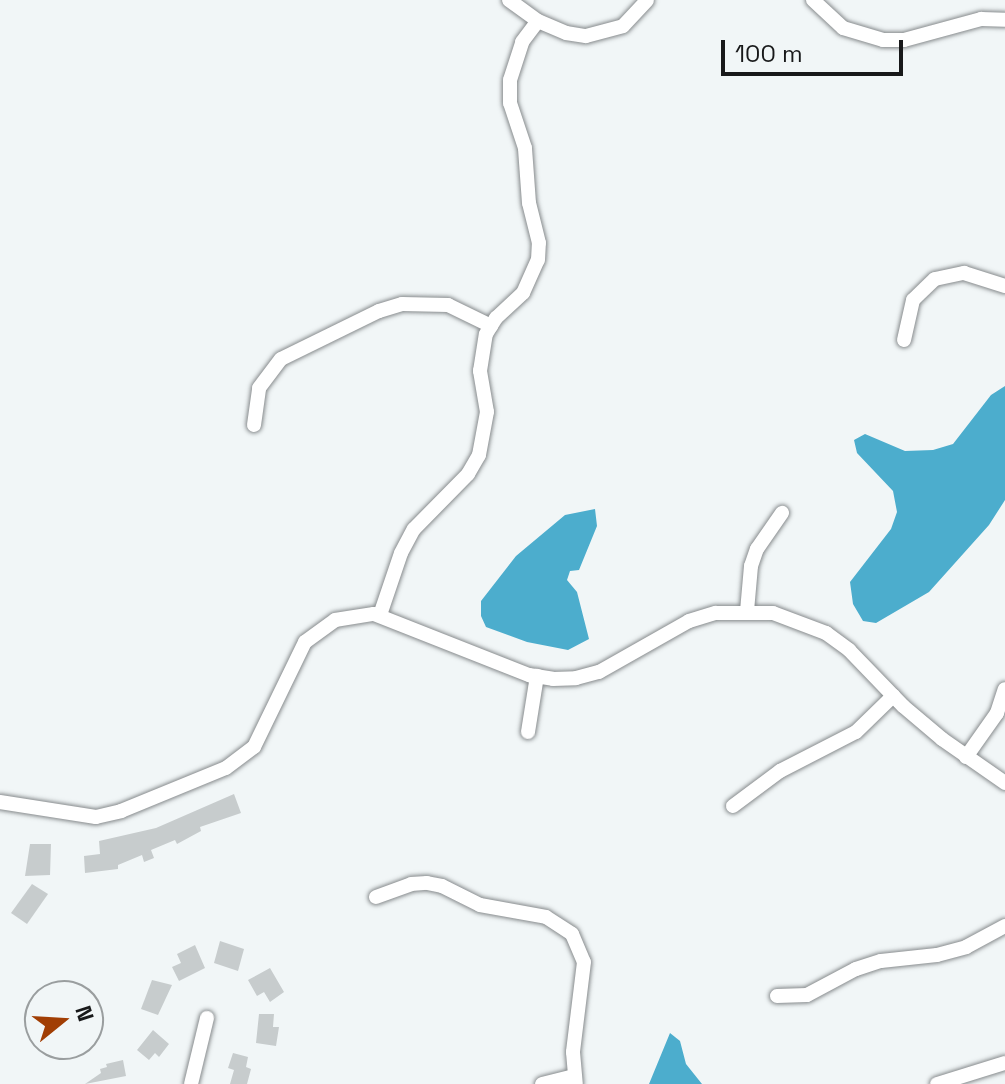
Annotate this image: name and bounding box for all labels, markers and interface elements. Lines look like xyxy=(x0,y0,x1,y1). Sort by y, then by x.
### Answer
scale bar xyxy=(725,24,907,74)
text: 100 m xyxy=(735,38,803,69)
north arrow xyxy=(24,980,104,1060)
text: N xyxy=(69,1002,101,1025)

